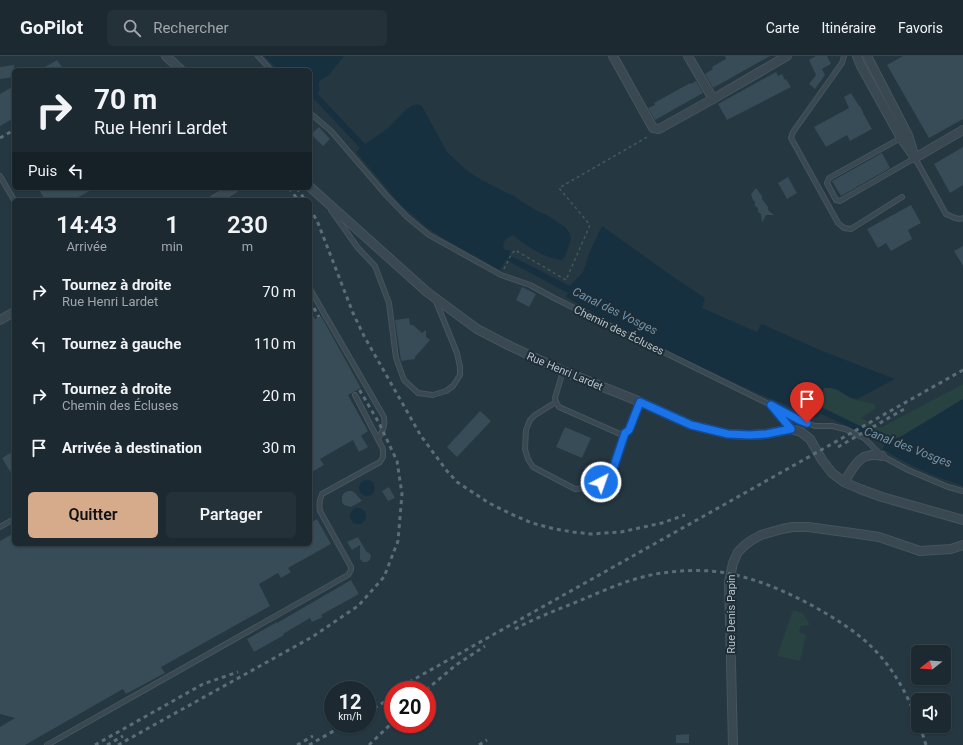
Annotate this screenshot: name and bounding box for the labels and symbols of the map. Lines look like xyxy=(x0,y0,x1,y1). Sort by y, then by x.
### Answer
water label: Canal des Vosges xyxy=(570,284,660,338)
street label: Chemin des Écluses xyxy=(572,303,666,358)
street label: Rue Henri Lardet xyxy=(525,350,605,394)
pin xyxy=(790,382,824,423)
water label: Canal des Vosges xyxy=(862,424,954,470)
position arrow xyxy=(580,461,622,503)
street label: Rue Denis Papin xyxy=(725,574,738,654)
north arrow xyxy=(911,645,951,685)
speed limit sign: 20 xyxy=(384,681,436,733)

